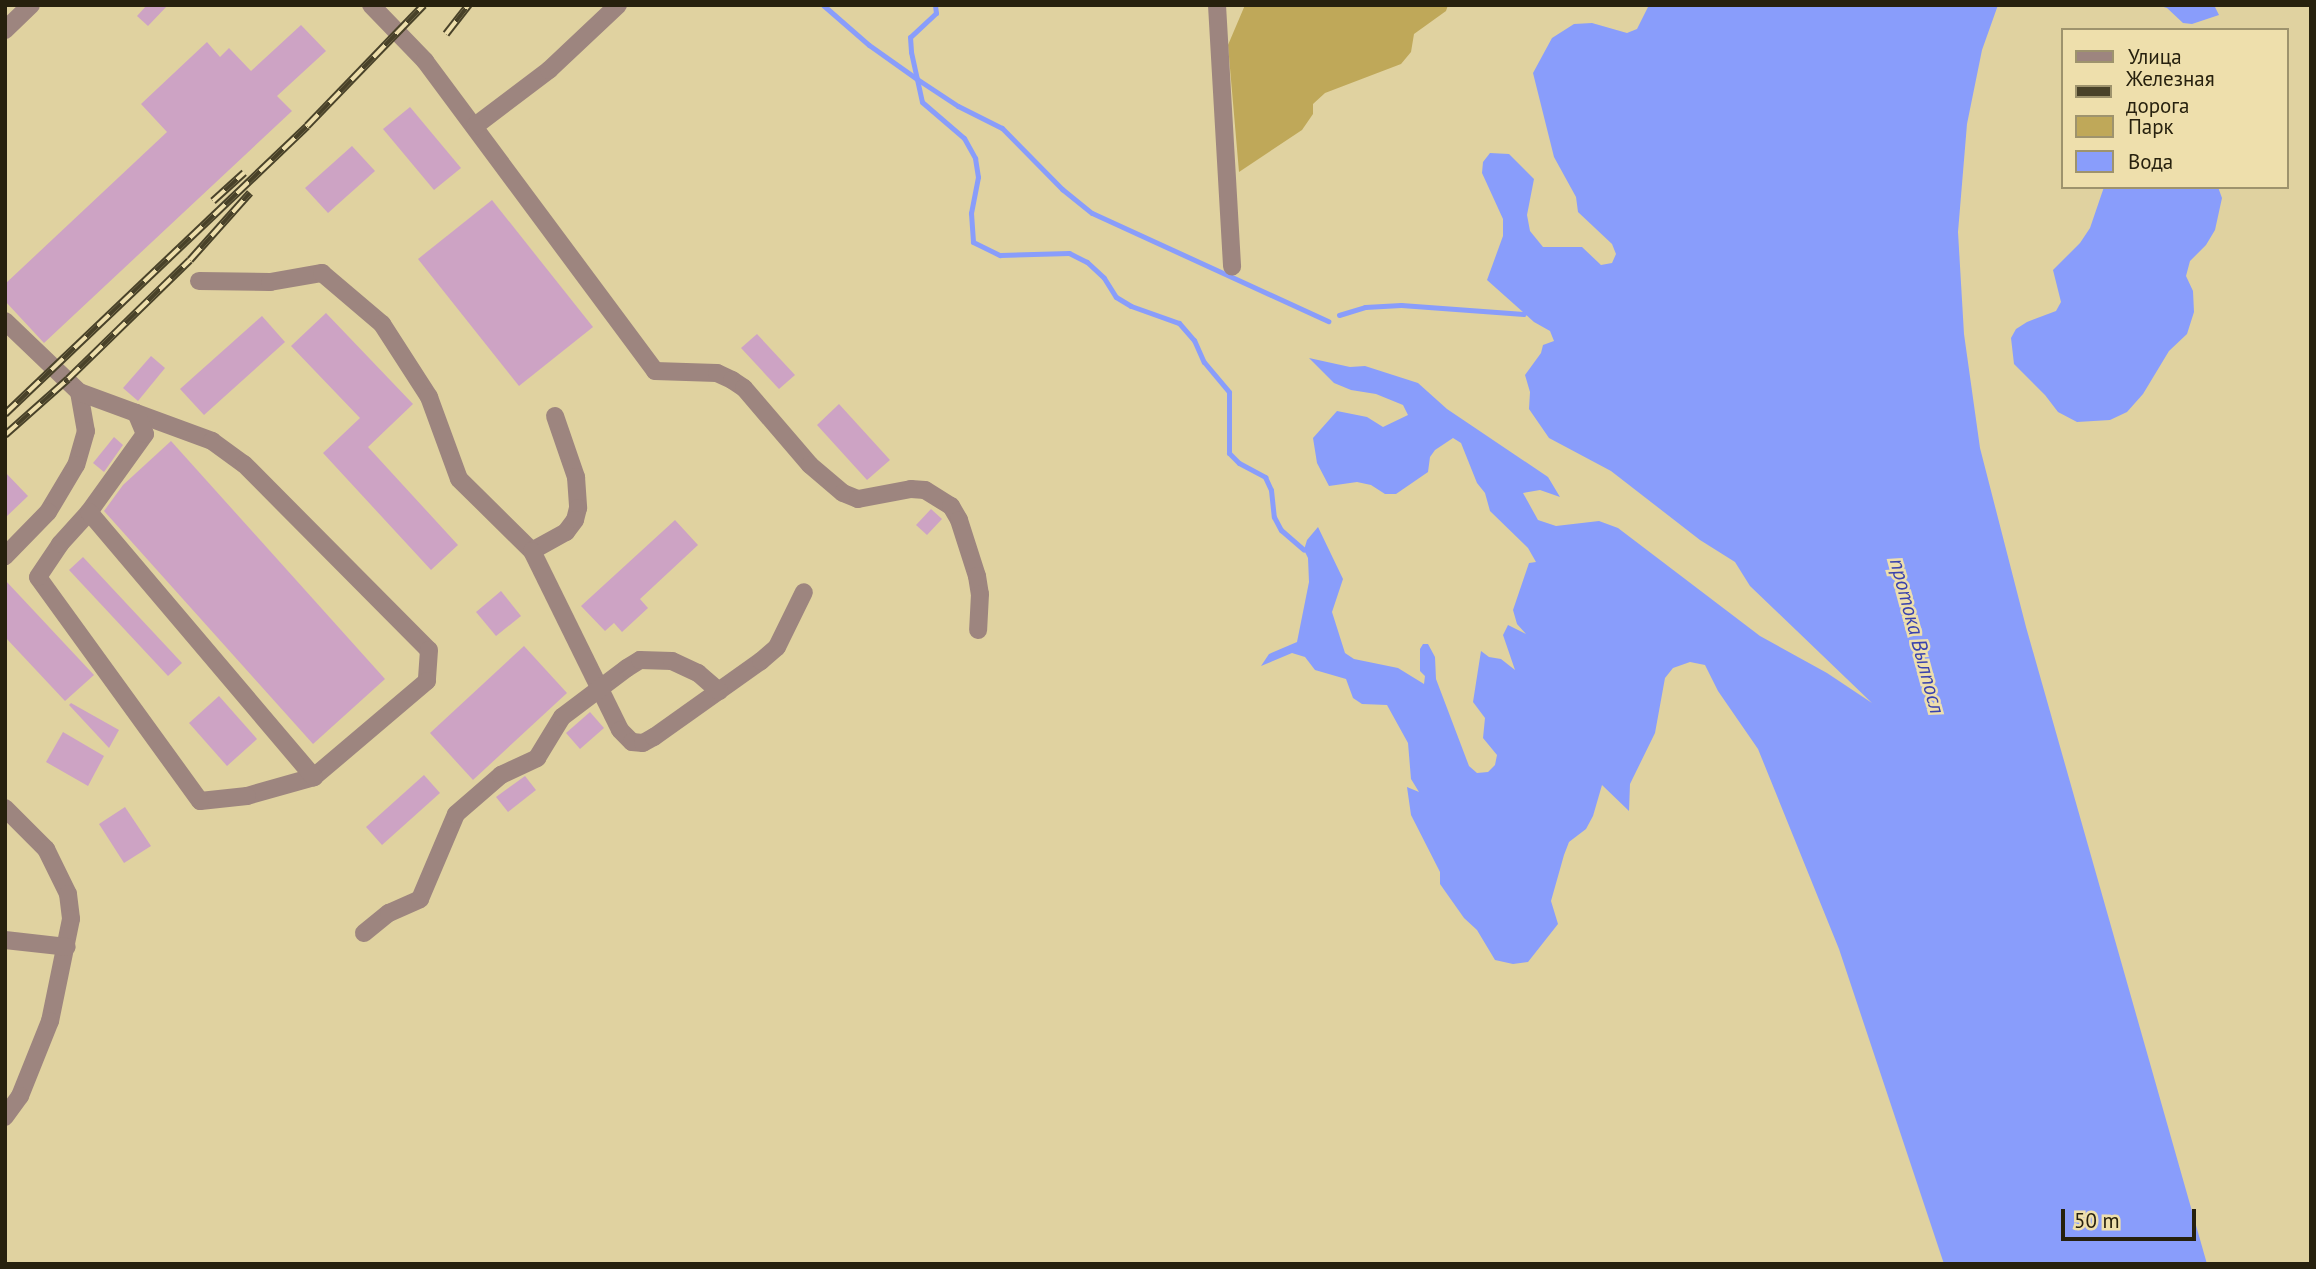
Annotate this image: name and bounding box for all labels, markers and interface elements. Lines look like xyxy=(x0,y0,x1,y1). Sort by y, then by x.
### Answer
legend xyxy=(2060,28,2288,189)
text: Улица xyxy=(2128,43,2182,70)
text: Железная дорога xyxy=(2126,65,2215,119)
text: Парк xyxy=(2128,113,2174,140)
text: Вода xyxy=(2128,148,2173,175)
water label: протока Вылпосл xyxy=(1884,556,1950,716)
scale bar xyxy=(2064,1196,2199,1240)
text: 50 m xyxy=(2074,1207,2120,1234)

